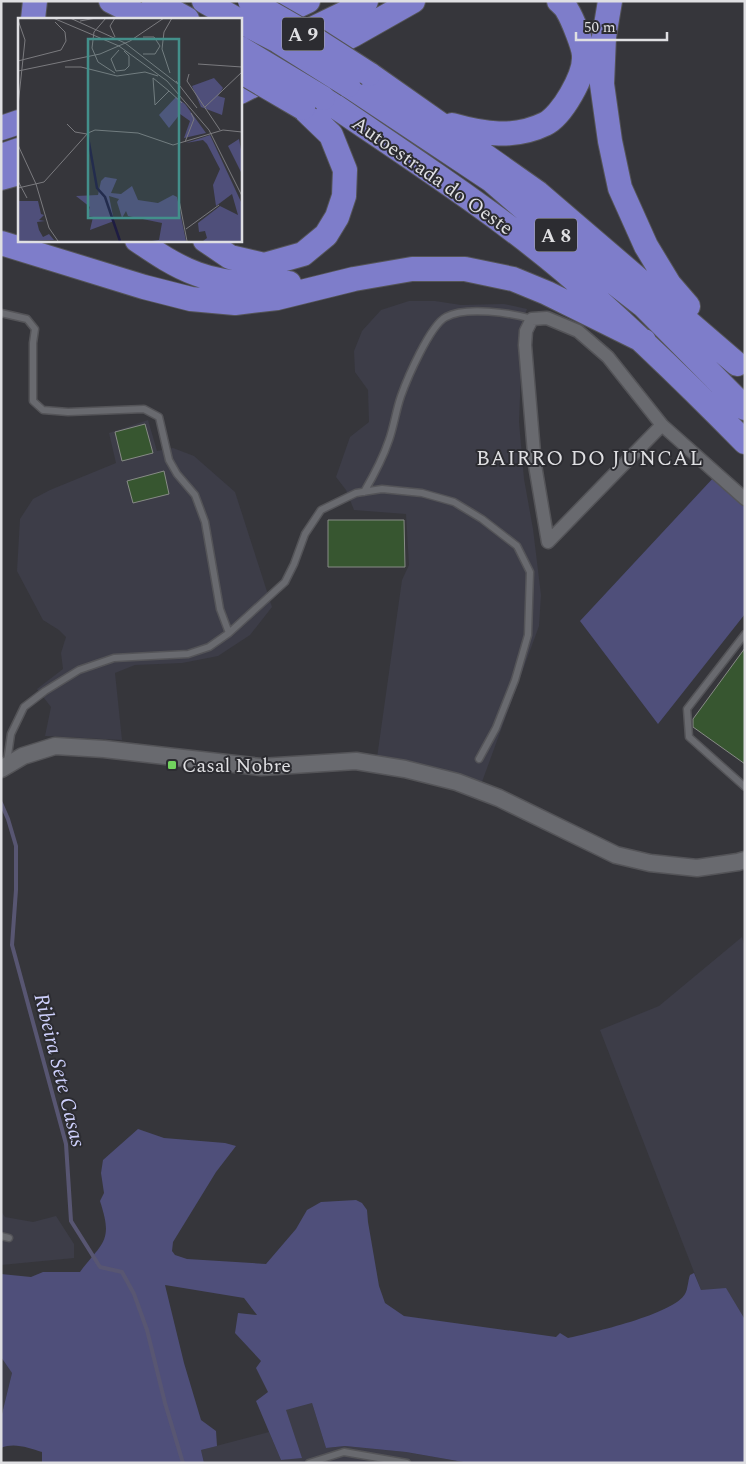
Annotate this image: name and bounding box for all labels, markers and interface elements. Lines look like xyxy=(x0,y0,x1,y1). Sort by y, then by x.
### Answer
scale bar xyxy=(576,10,667,42)
text: 50 m xyxy=(584,16,616,39)
inset map xyxy=(18,18,241,241)
road number: A 9 xyxy=(282,18,324,50)
street label: Autoestrada do Oeste xyxy=(346,109,519,243)
road number: A 8 xyxy=(535,218,577,252)
district label: BAIRRO DO JUNCAL xyxy=(476,443,704,475)
place label: Casal Nobre xyxy=(182,751,291,781)
marker: Casal Nobre xyxy=(166,759,178,771)
water label: Ribeira Sete Casas xyxy=(24,990,94,1151)

